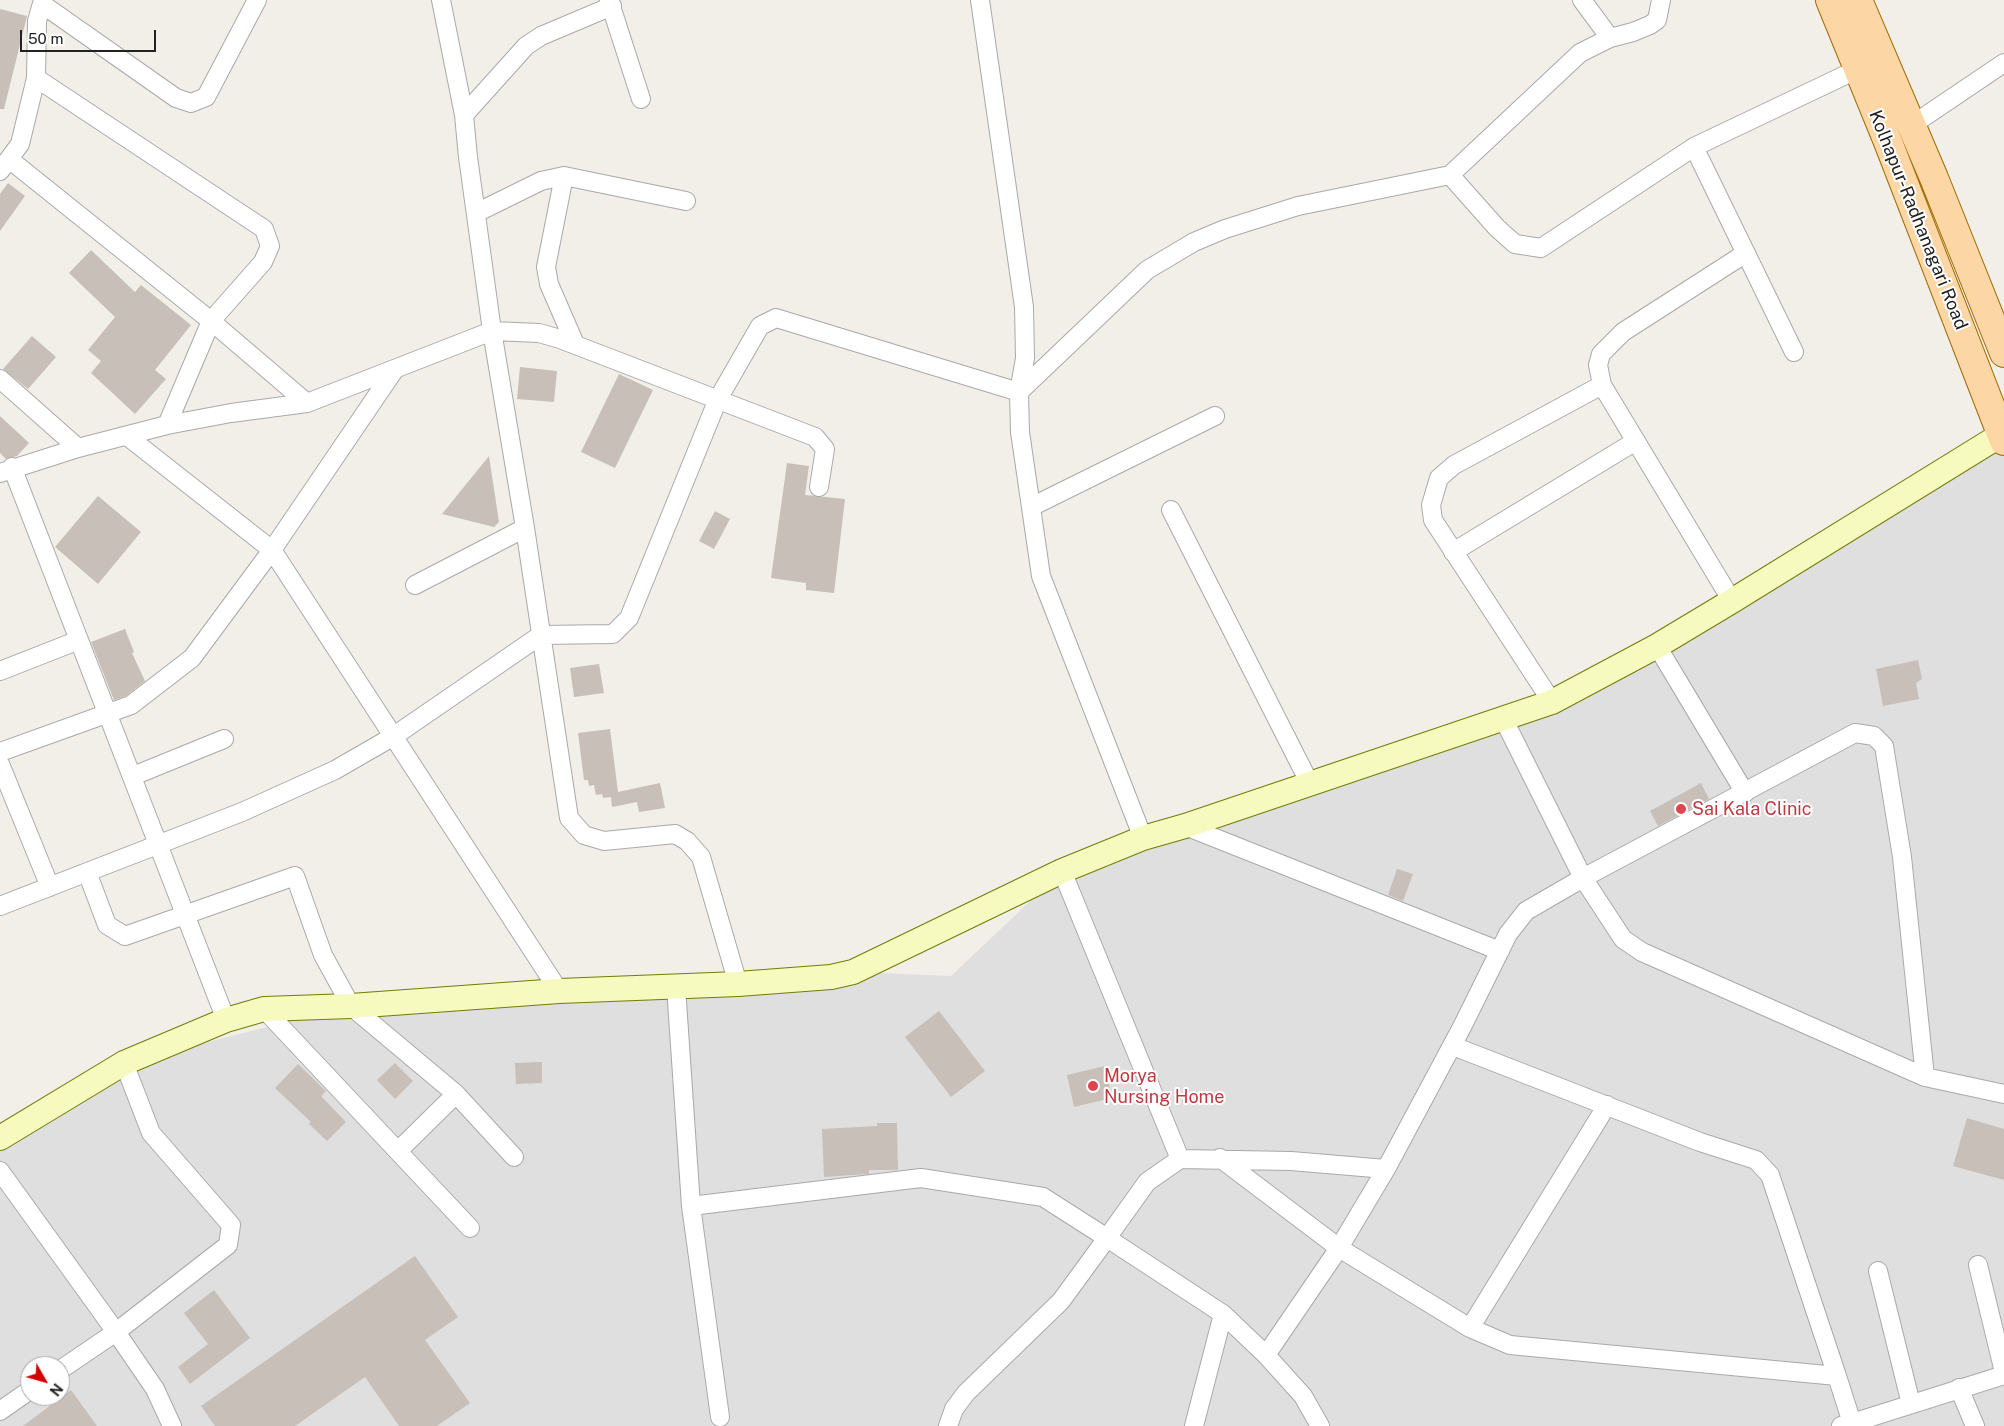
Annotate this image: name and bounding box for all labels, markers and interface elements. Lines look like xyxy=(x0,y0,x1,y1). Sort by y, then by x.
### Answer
scale bar xyxy=(22,20,159,52)
text: 50 m xyxy=(28,30,63,47)
street label: Kolhapur-Radhanagari Road xyxy=(1864,107,1972,333)
place label: Sai Kala Clinic xyxy=(1692,798,1812,820)
marker: Sai Kala Clinic xyxy=(1674,802,1688,816)
place label: Morya Nursing Home xyxy=(1104,1065,1224,1108)
marker: Morya Nursing Home xyxy=(1086,1079,1100,1093)
north arrow xyxy=(20,1356,70,1406)
text: N xyxy=(46,1380,66,1399)

